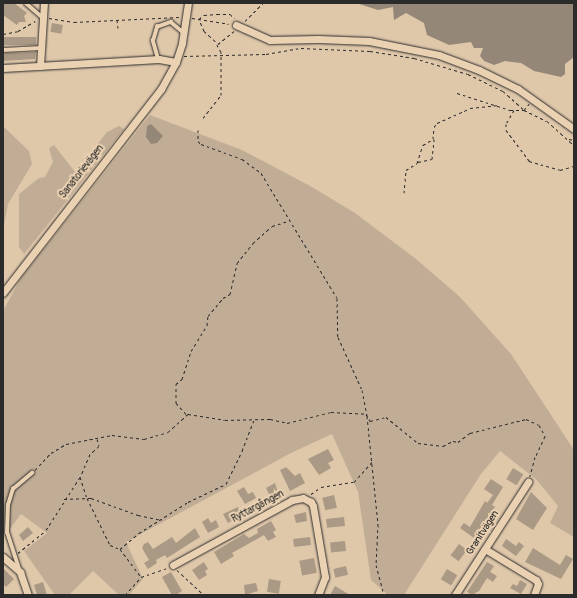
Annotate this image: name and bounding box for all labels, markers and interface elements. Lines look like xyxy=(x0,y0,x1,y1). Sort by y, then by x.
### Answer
street label: Sanatorievägen xyxy=(57,143,107,201)
street label: Ryttargången xyxy=(230,488,286,526)
street label: Granitvägen xyxy=(464,508,502,558)

